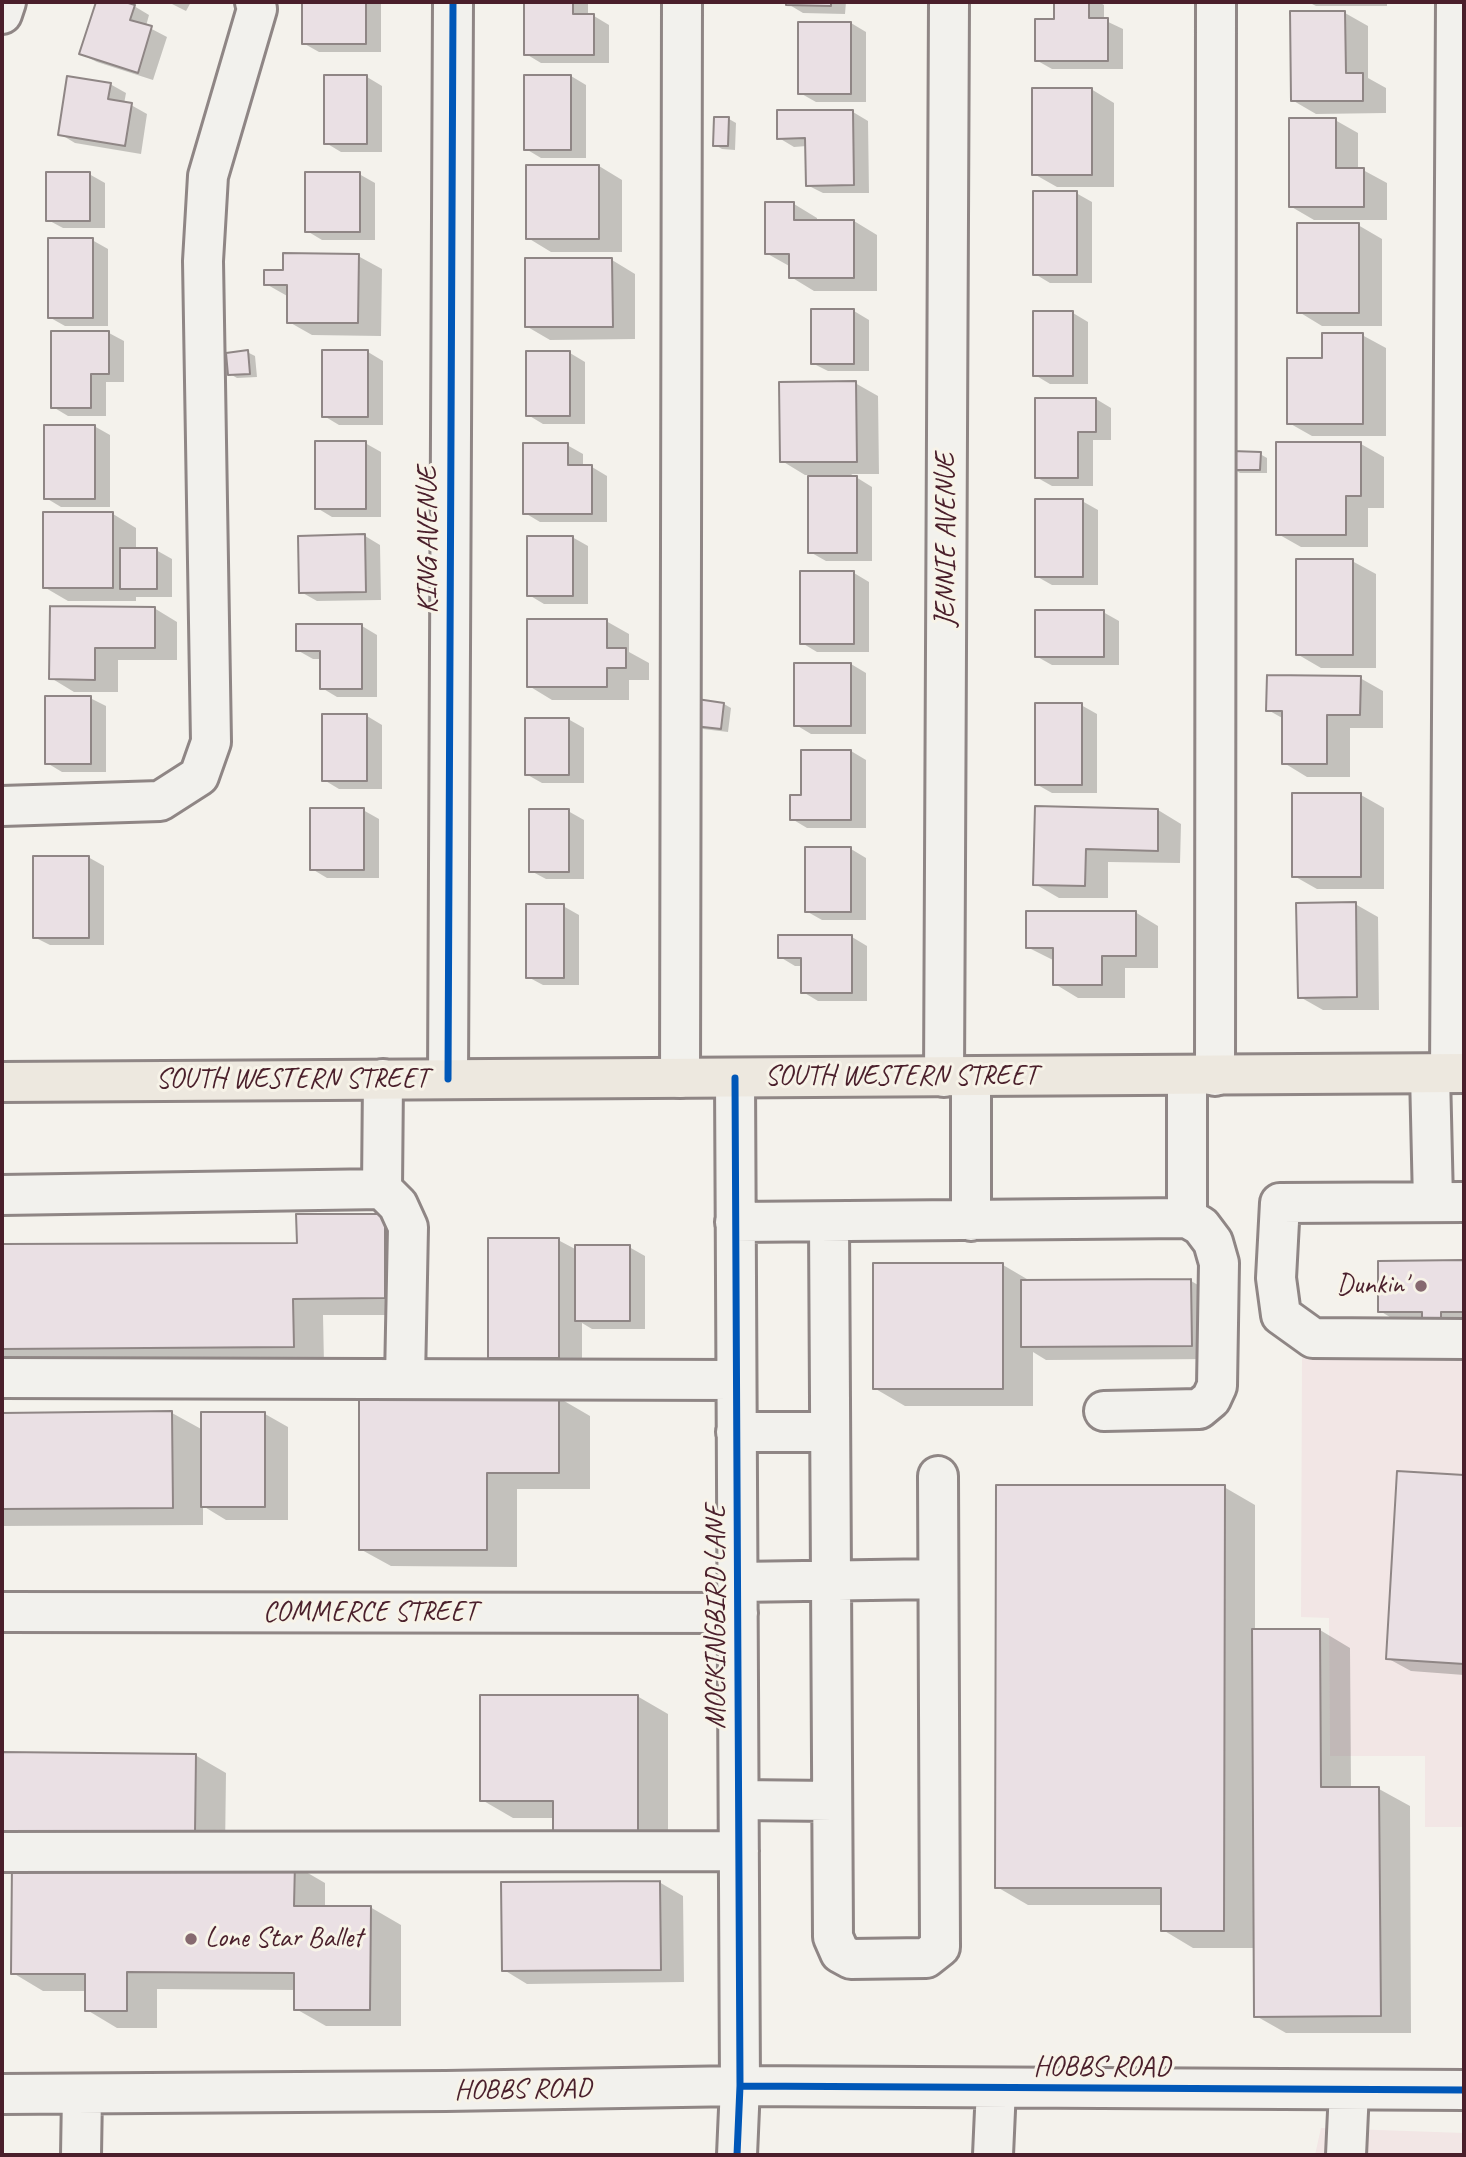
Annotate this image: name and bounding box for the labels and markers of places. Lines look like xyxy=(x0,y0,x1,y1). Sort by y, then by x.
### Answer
place label: Dunkin' xyxy=(1337,1269,1407,1303)
marker: Dunkin' xyxy=(1413,1278,1429,1294)
place label: Lone Star Ballet xyxy=(205,1922,362,1956)
marker: Lone Star Ballet xyxy=(183,1931,199,1947)

